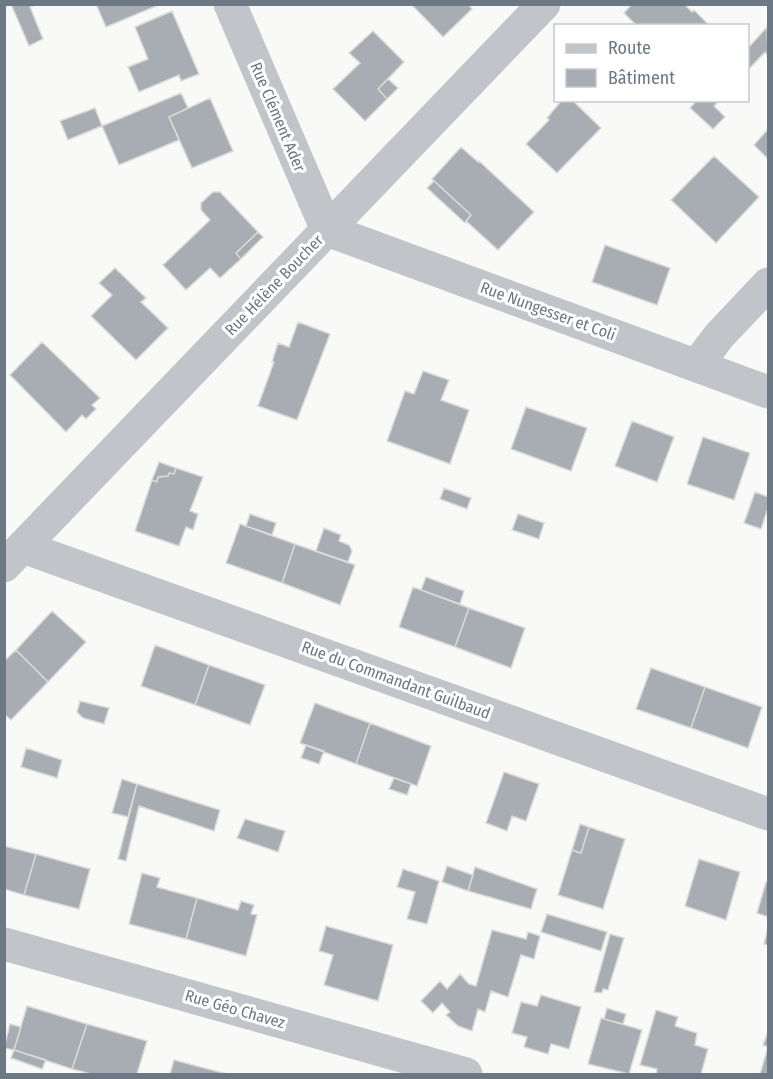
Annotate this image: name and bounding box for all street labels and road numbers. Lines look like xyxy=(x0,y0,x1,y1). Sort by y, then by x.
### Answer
street label: Rue Clément Ader xyxy=(246,59,310,175)
street label: Rue Hélène Boucher xyxy=(221,230,327,339)
street label: Rue Nungesser et Coli xyxy=(478,278,618,344)
street label: Rue du Commandant Guilbaud xyxy=(299,637,493,723)
street label: Rue Géo Chavez xyxy=(183,986,287,1032)

